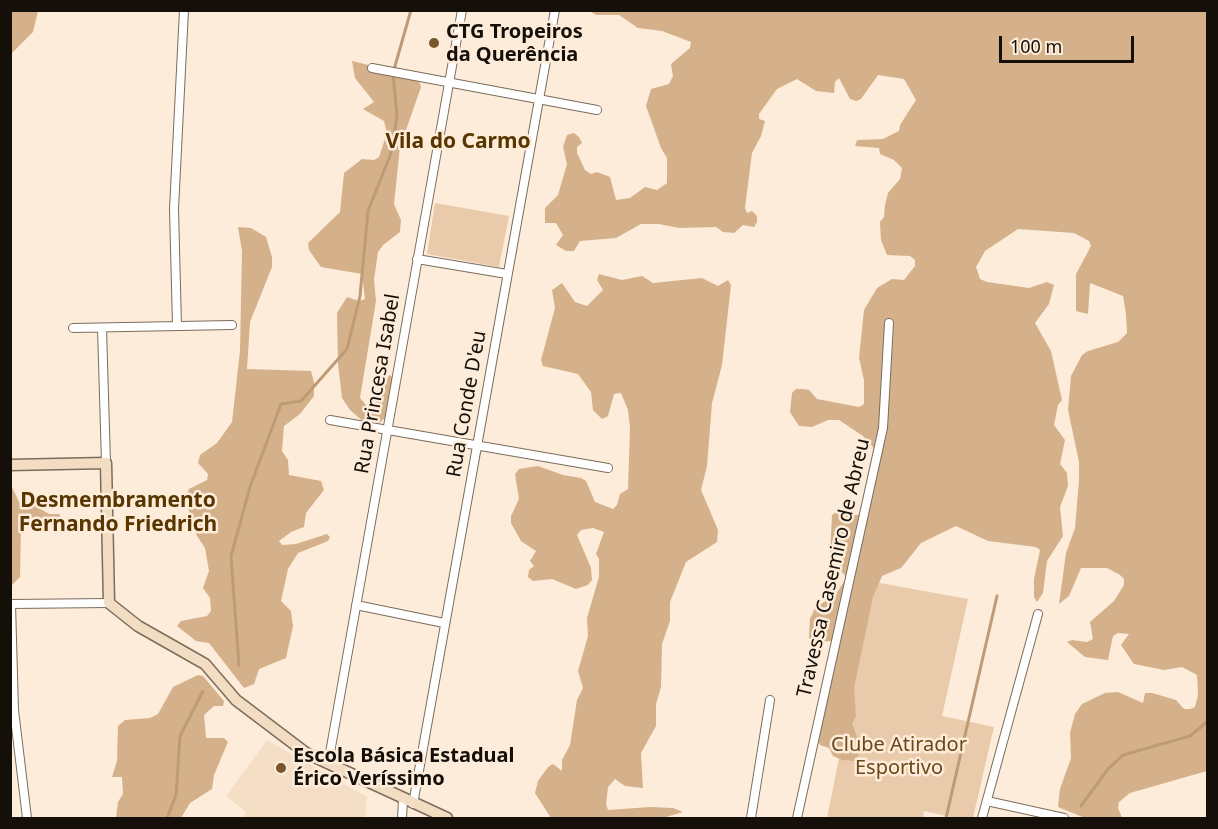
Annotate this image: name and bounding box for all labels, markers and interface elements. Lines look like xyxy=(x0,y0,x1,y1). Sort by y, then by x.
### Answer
place label: CTG Tropeiros da Querência xyxy=(446,20,583,67)
scale bar xyxy=(1002,24,1137,62)
text: 100 m xyxy=(1010,34,1062,58)
marker: CTG Tropeiros da Querência xyxy=(427,36,441,50)
district label: Vila do Carmo xyxy=(385,129,531,155)
street label: Rua Princesa Isabel xyxy=(350,292,406,476)
street label: Rua Conde D'eu xyxy=(442,329,492,479)
street label: Travessa Casemiro de Abreu xyxy=(792,436,876,700)
district label: Desmembramento Fernando Friedrich xyxy=(19,488,217,538)
park label: Clube Atirador Esportivo xyxy=(831,733,967,780)
place label: Escola Básica Estadual Érico Veríssimo xyxy=(293,744,514,791)
marker: Escola Básica Estadual Érico Veríssimo xyxy=(274,761,288,775)

